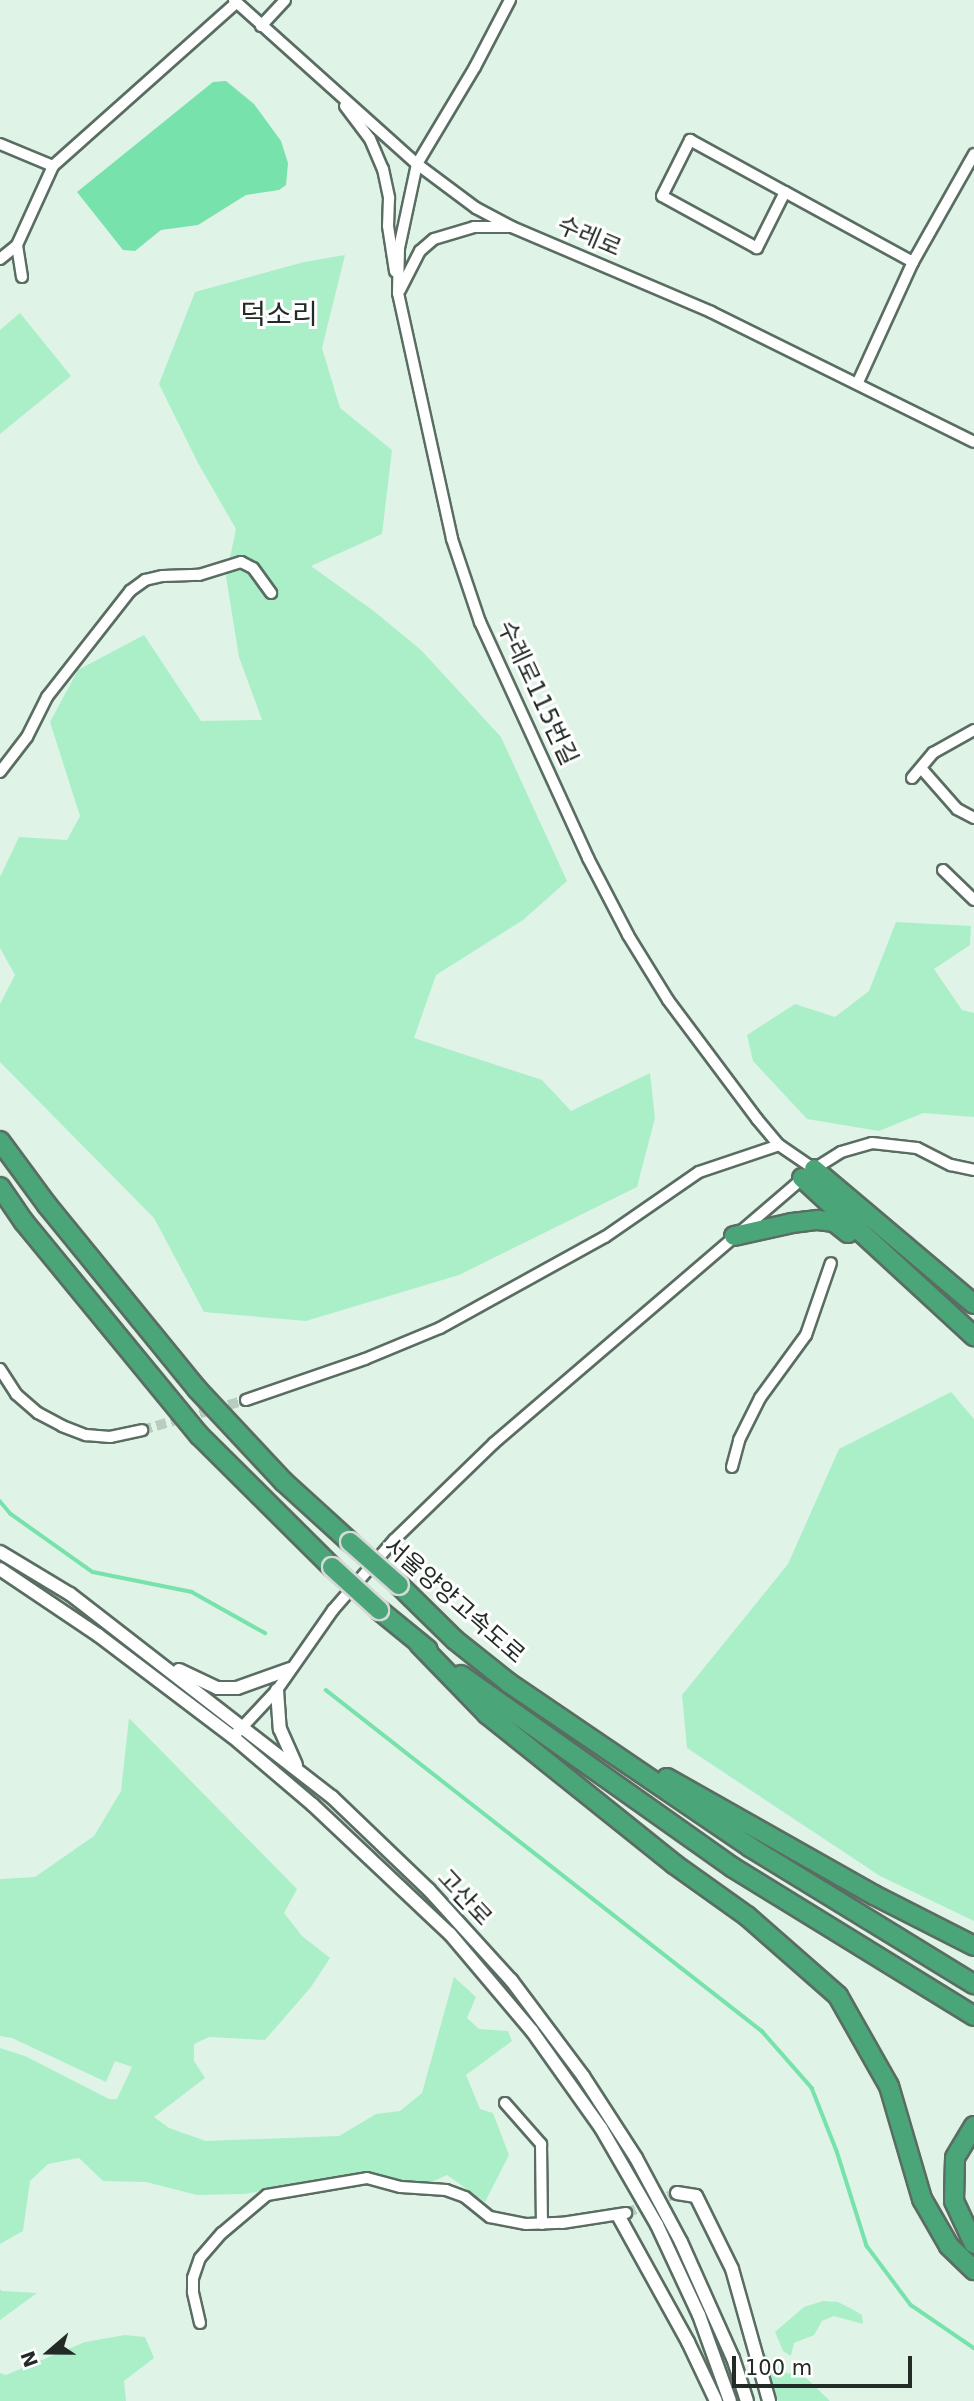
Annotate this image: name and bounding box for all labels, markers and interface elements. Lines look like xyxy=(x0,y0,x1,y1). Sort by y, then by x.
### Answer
street label: 수레로 xyxy=(553,211,625,263)
district label: 덕소리 xyxy=(240,298,318,332)
street label: 수레로115번길 xyxy=(491,616,583,770)
street label: 서울양양고속도로 xyxy=(378,1532,530,1670)
street label: 고산로 xyxy=(431,1864,497,1932)
north arrow xyxy=(14,2317,84,2387)
scale bar xyxy=(736,2342,916,2386)
text: N xyxy=(16,2348,42,2370)
text: 100 m xyxy=(745,2356,812,2380)

